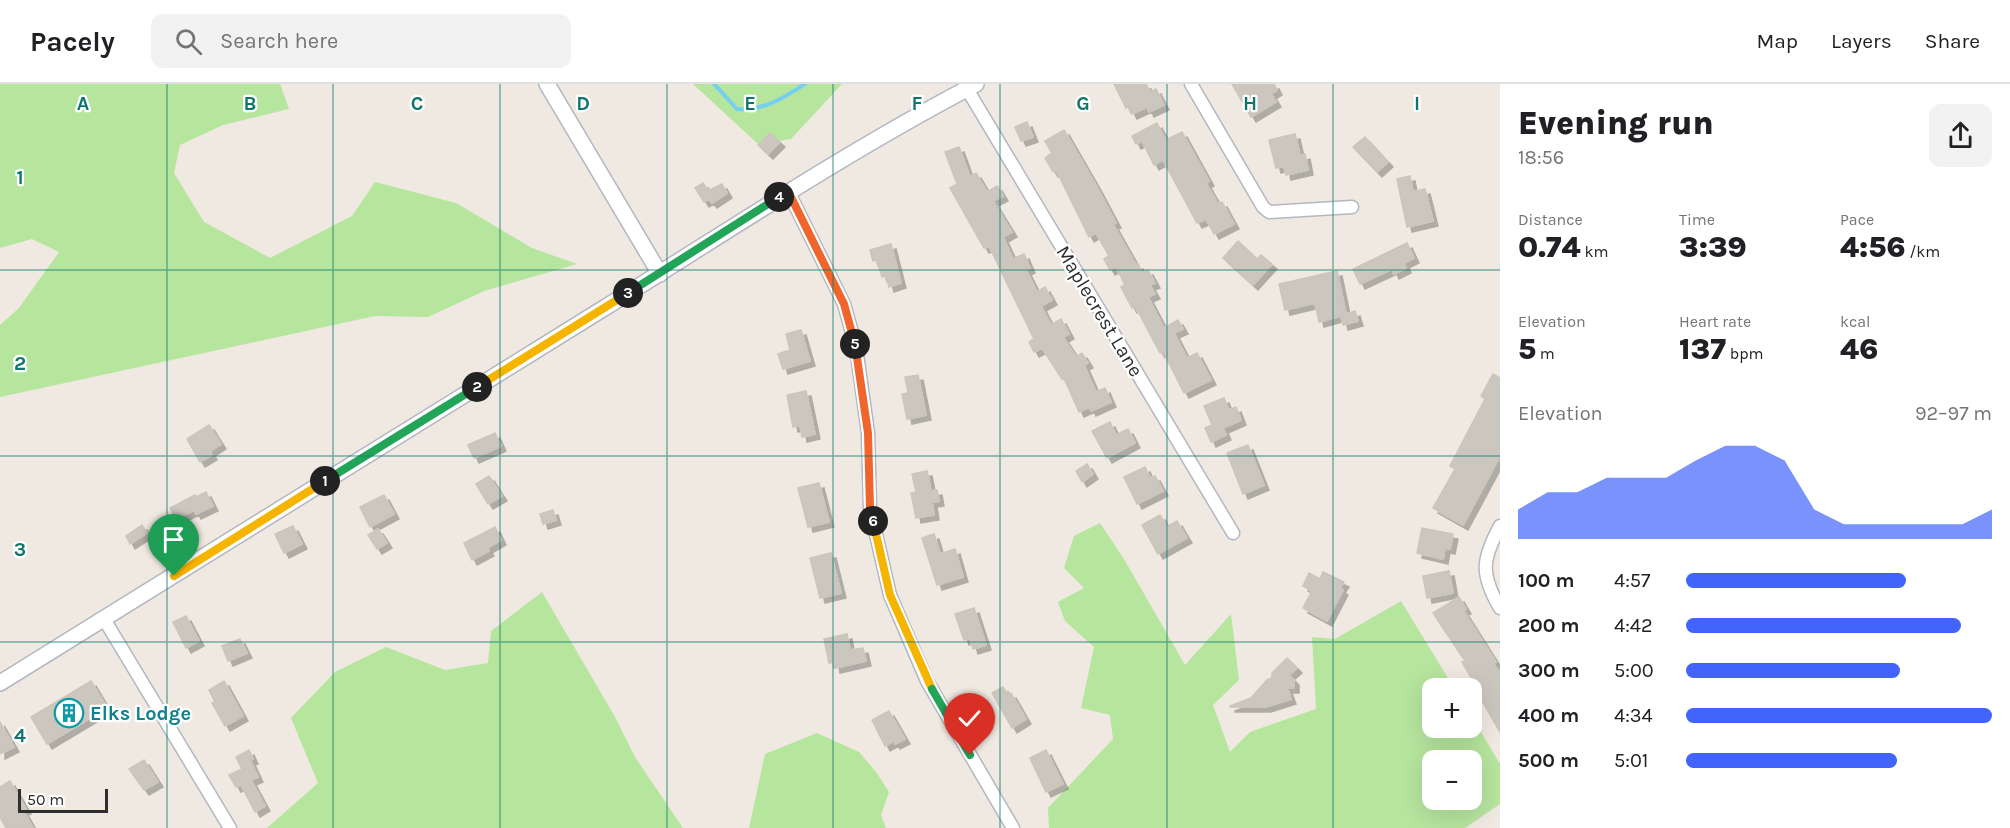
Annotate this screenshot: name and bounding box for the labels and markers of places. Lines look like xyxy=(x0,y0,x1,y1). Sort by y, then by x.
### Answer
pin: 4 xyxy=(764,182,794,212)
pin: 3 xyxy=(613,278,643,308)
pin: 5 xyxy=(840,329,870,359)
pin: 2 xyxy=(462,372,492,402)
pin: 1 xyxy=(310,466,340,496)
pin: 6 xyxy=(858,506,888,536)
pin xyxy=(148,514,199,576)
pin xyxy=(944,693,995,755)
building icon: Elks Lodge xyxy=(53,697,85,729)
place label: Elks Lodge xyxy=(90,702,191,725)

